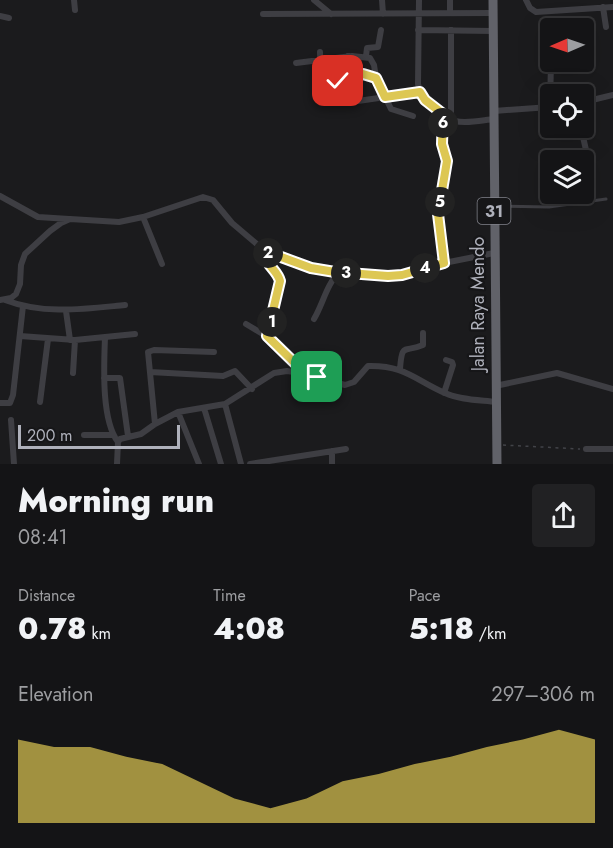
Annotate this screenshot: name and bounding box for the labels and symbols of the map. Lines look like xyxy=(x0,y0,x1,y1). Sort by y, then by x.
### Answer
north arrow xyxy=(540,18,594,72)
pin xyxy=(312,55,363,106)
pin: 6 xyxy=(428,108,458,138)
pin: 5 xyxy=(425,187,455,217)
road number: 31 xyxy=(478,198,510,224)
street label: Jalan Raya Mendo xyxy=(465,237,491,373)
pin: 2 xyxy=(253,238,283,268)
pin: 4 xyxy=(410,253,440,283)
pin: 3 xyxy=(331,258,361,288)
pin: 1 xyxy=(257,307,287,337)
pin xyxy=(291,351,342,402)
scale bar xyxy=(18,422,180,450)

